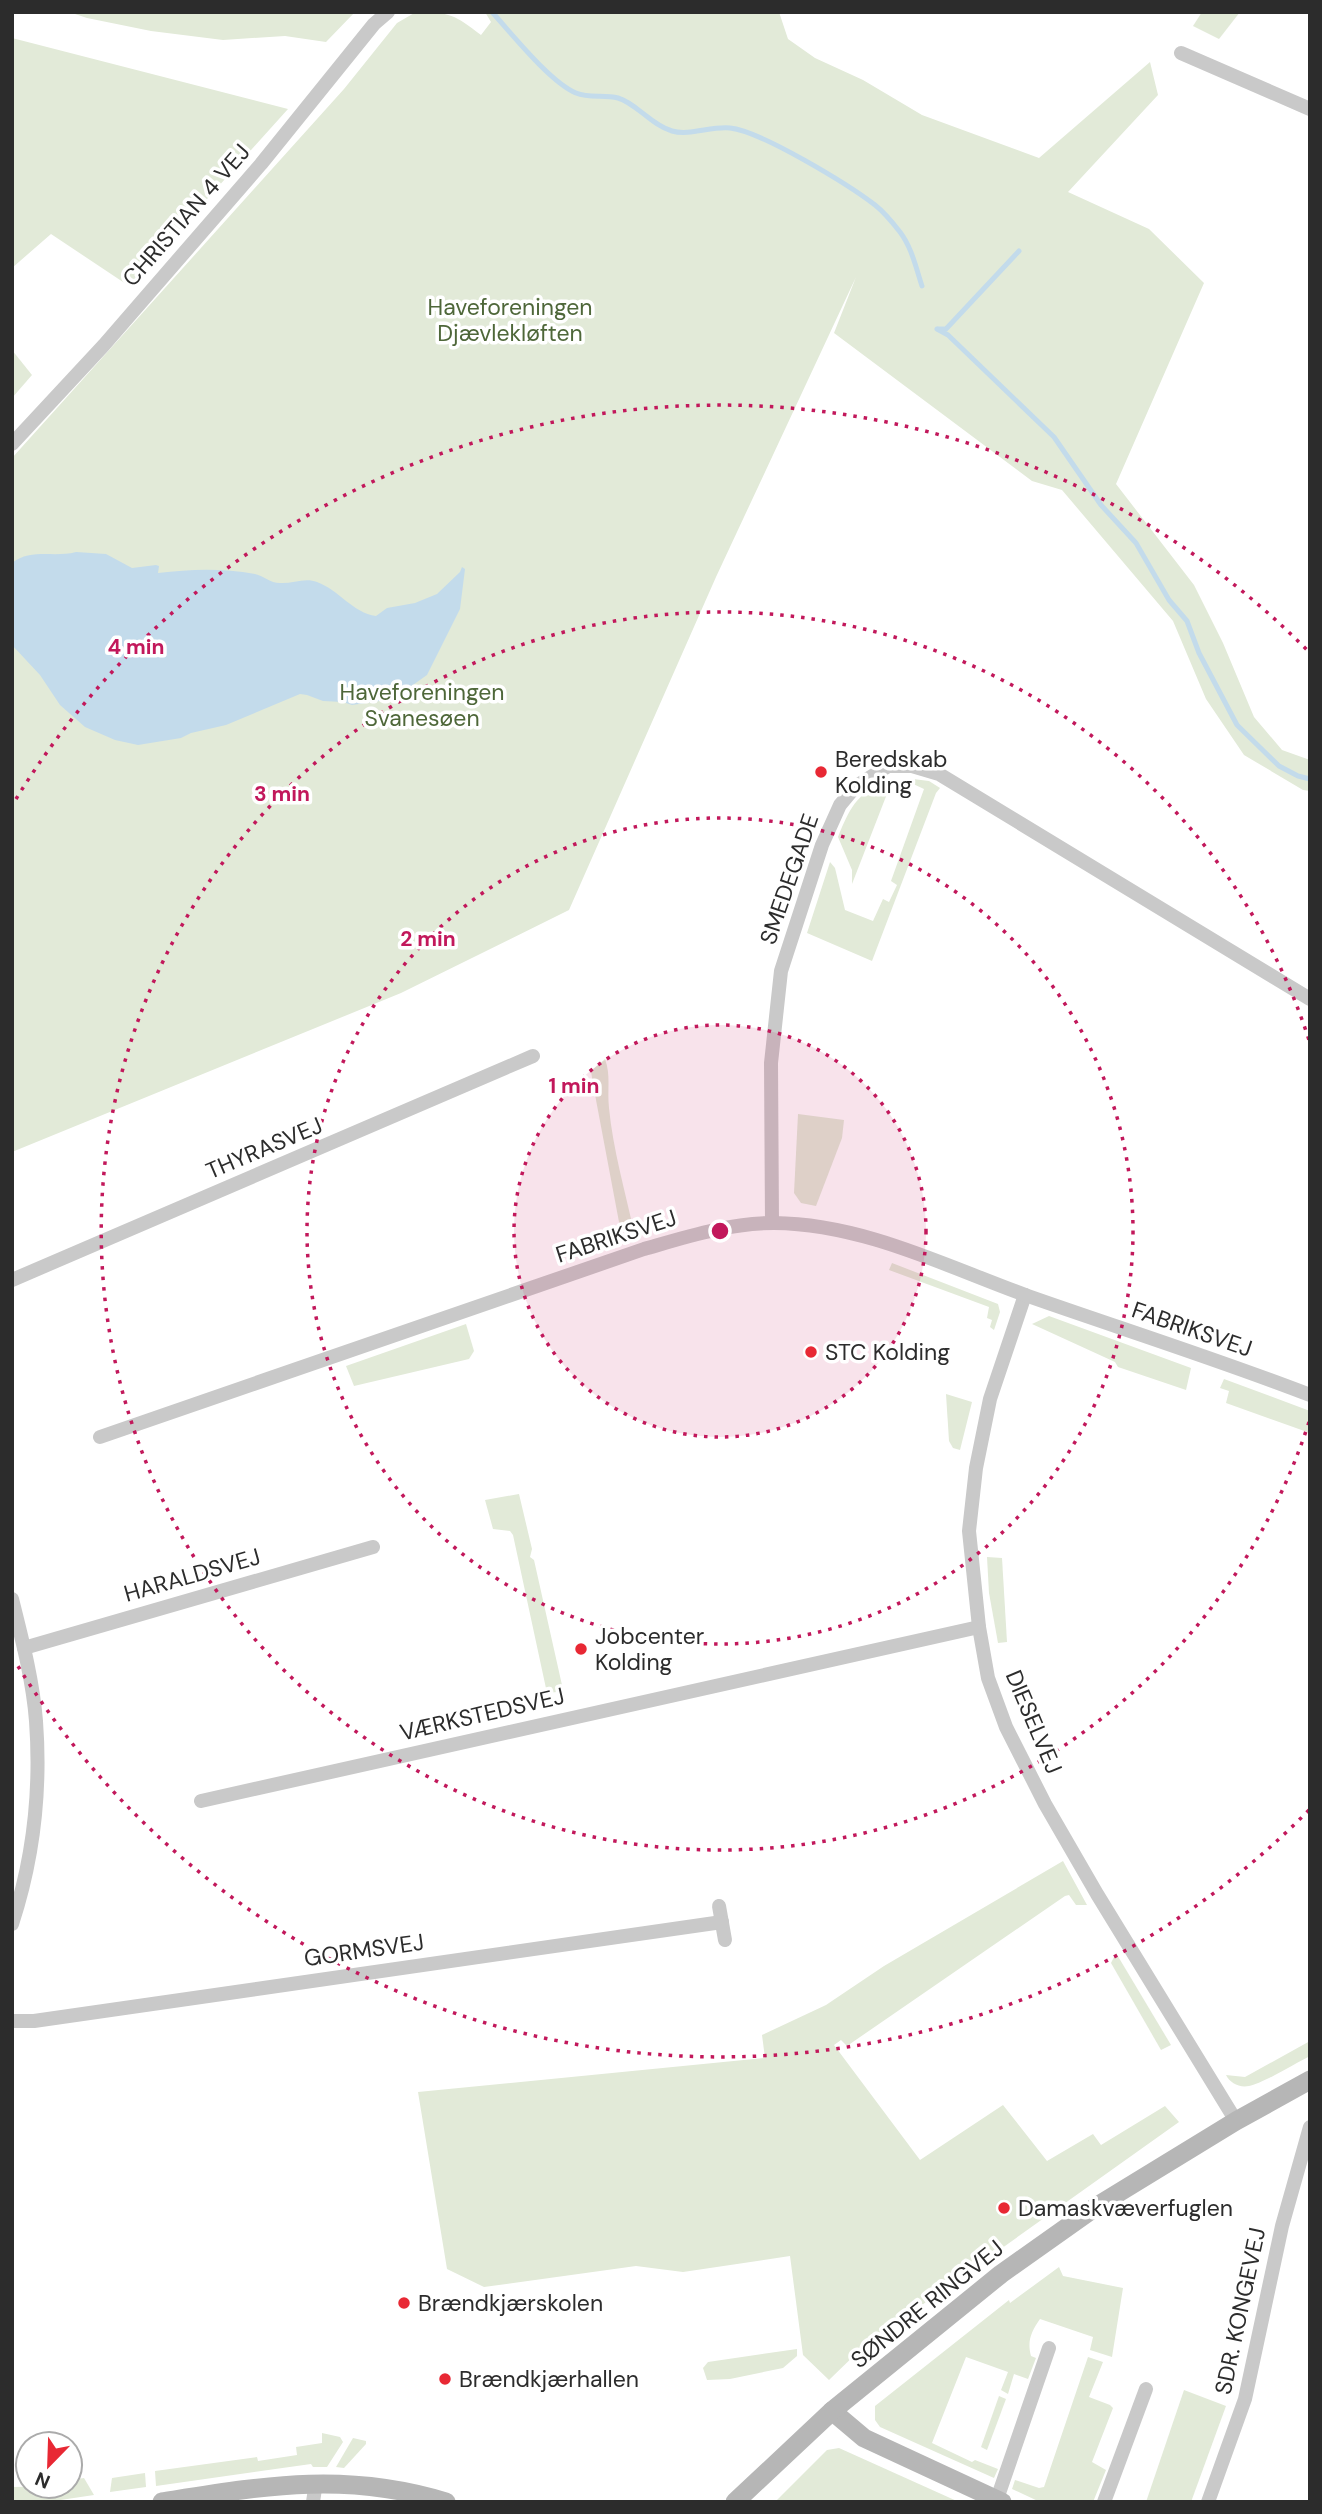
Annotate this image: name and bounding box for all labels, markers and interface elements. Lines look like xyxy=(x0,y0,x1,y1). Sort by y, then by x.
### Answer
street label: CHRISTIAN 4 VEJ xyxy=(116,137,256,293)
park label: Haveforeningen Djævlekløften xyxy=(427,292,593,348)
text: 4 min xyxy=(107,633,165,661)
park label: Haveforeningen Svanesøen xyxy=(339,677,505,733)
place label: Beredskab Kolding xyxy=(835,744,947,800)
marker: Beredskab Kolding xyxy=(813,764,829,780)
text: 3 min xyxy=(254,780,310,808)
street label: SMEDEGADE xyxy=(753,810,825,948)
text: 2 min xyxy=(400,925,456,953)
text: 1 min xyxy=(548,1072,600,1100)
street label: THYRASVEJ xyxy=(201,1110,327,1186)
street label: FABRIKSVEJ xyxy=(552,1202,680,1270)
centre of rings xyxy=(708,1219,732,1243)
street label: FABRIKSVEJ xyxy=(1128,1294,1256,1364)
place label: STC Kolding xyxy=(825,1337,950,1367)
marker: STC Kolding xyxy=(803,1344,819,1360)
street label: HARALDSVEJ xyxy=(120,1541,264,1609)
place label: Jobcenter Kolding xyxy=(595,1621,704,1677)
marker: Jobcenter Kolding xyxy=(573,1641,589,1657)
street label: DIESELVEJ xyxy=(999,1666,1069,1778)
street label: VÆRKSTEDSVEJ xyxy=(397,1680,567,1748)
street label: GORMSVEJ xyxy=(302,1927,426,1973)
place label: Damaskvæverfuglen xyxy=(1018,2193,1233,2223)
marker: Damaskvæverfuglen xyxy=(996,2200,1012,2216)
street label: SDR. KONGEVEJ xyxy=(1208,2225,1272,2397)
street label: SØNDRE RINGVEJ xyxy=(845,2233,1009,2375)
place label: Brændkjærskolen xyxy=(418,2288,603,2318)
marker: Brændkjærskolen xyxy=(396,2295,412,2311)
place label: Brændkjærhallen xyxy=(459,2364,639,2394)
marker: Brændkjærhallen xyxy=(437,2371,453,2387)
north arrow xyxy=(14,2430,84,2500)
text: N xyxy=(31,2466,54,2494)

